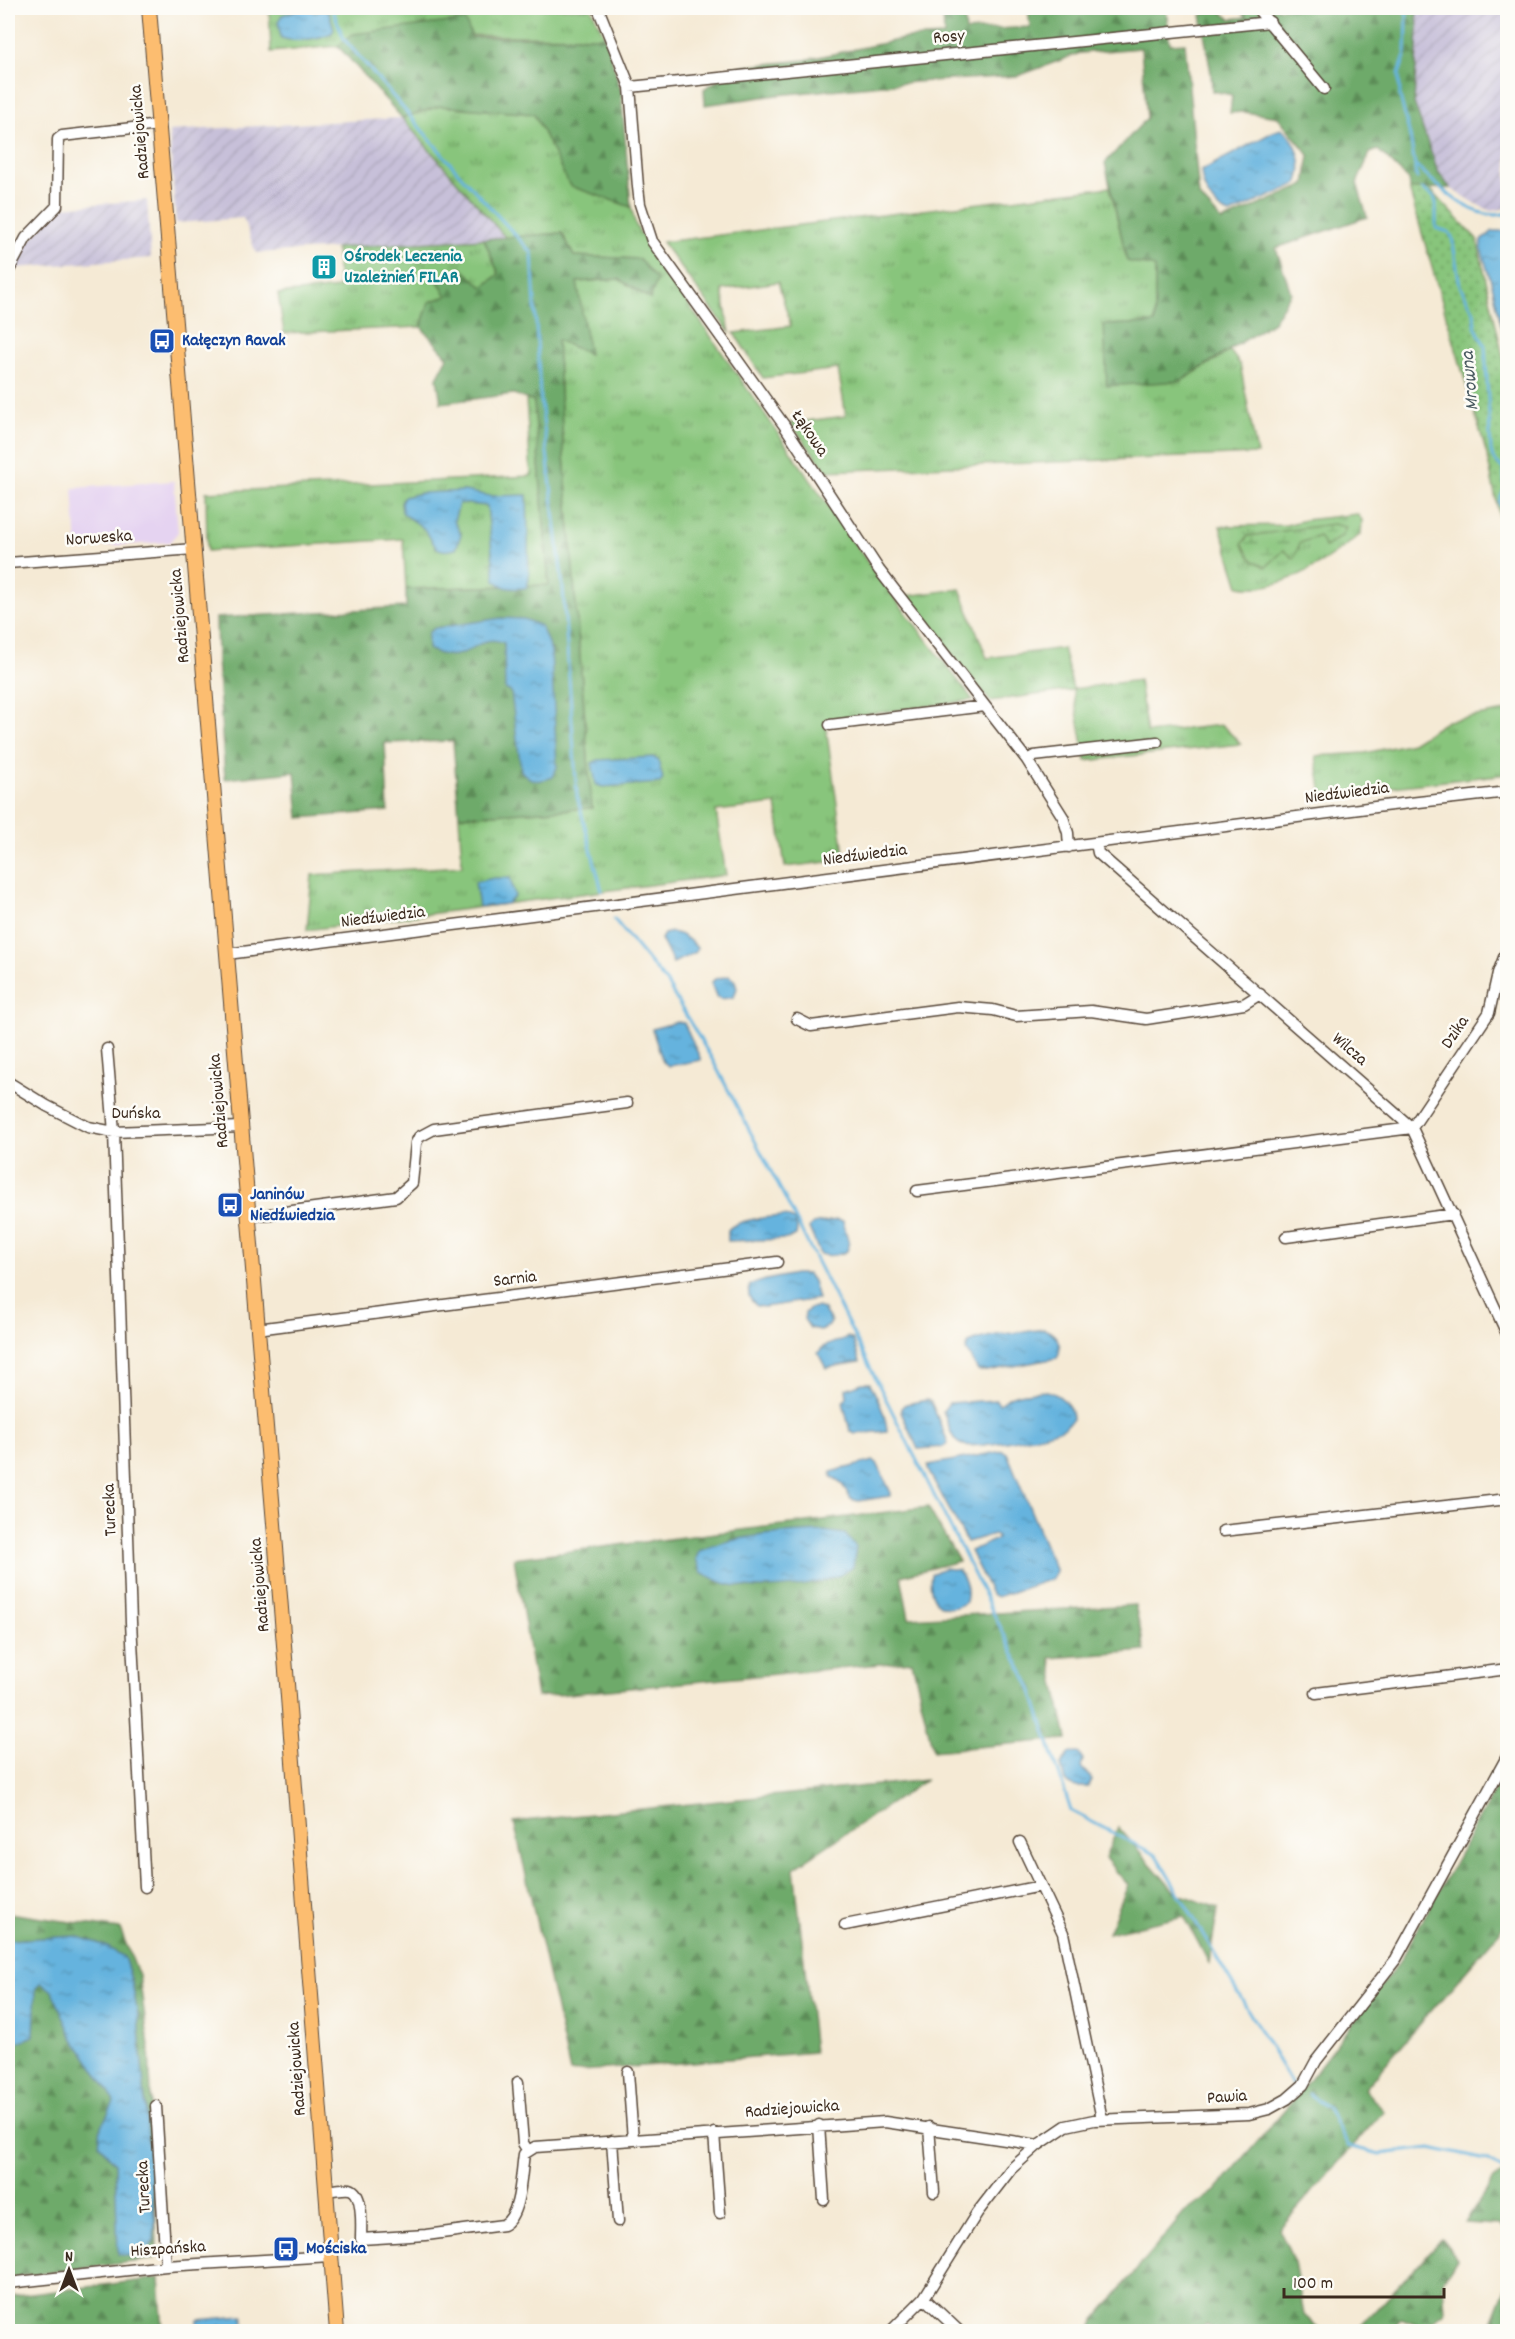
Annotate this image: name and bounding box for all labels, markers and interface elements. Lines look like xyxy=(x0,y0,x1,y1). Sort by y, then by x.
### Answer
street label: Rosy xyxy=(932,24,967,52)
street label: Radziejowicka xyxy=(124,83,158,180)
place label: Ośrodek Leczenia Uzależnień FILAR xyxy=(344,245,463,291)
building icon: Ośrodek Leczenia Uzależnień FILAR xyxy=(309,252,339,282)
bus stop icon: Kałęczyn Ravak xyxy=(147,326,177,356)
place label: Kałęczyn Ravak xyxy=(182,329,286,354)
water label: Mrowna xyxy=(1454,349,1488,412)
street label: Łąkowa xyxy=(784,405,834,463)
street label: Norweska xyxy=(65,524,134,554)
street label: Radziejowicka xyxy=(164,567,198,664)
street label: Niedźwiedzia xyxy=(1303,776,1391,812)
street label: Niedźwiedzia xyxy=(821,838,909,874)
street label: Niedźwiedzia xyxy=(339,900,427,936)
street label: Dzika xyxy=(1436,1011,1477,1055)
street label: Wilcza xyxy=(1326,1027,1373,1073)
street label: Radziejowicka xyxy=(203,1052,237,1149)
street label: Duńska xyxy=(112,1102,161,1127)
place label: Janinów Niedźwiedzia xyxy=(250,1183,335,1229)
bus stop icon: Janinów Niedźwiedzia xyxy=(215,1190,245,1220)
street label: Sarnia xyxy=(492,1265,538,1295)
street label: Turecka xyxy=(98,1483,124,1537)
street label: Radziejowicka xyxy=(244,1536,278,1633)
street label: Radziejowicka xyxy=(282,2021,314,2117)
street label: Pawia xyxy=(1206,2084,1248,2112)
street label: Radziejowicka xyxy=(744,2094,840,2126)
street label: Turecka xyxy=(131,2160,159,2214)
bus stop icon: Mościska xyxy=(271,2234,301,2264)
street label: Hiszpańska xyxy=(130,2235,207,2265)
place label: Mościska xyxy=(306,2237,367,2262)
north arrow xyxy=(39,2240,99,2300)
text: N xyxy=(65,2246,73,2269)
scale bar xyxy=(1284,2261,1444,2299)
text: 100 m xyxy=(1293,2272,1333,2297)

